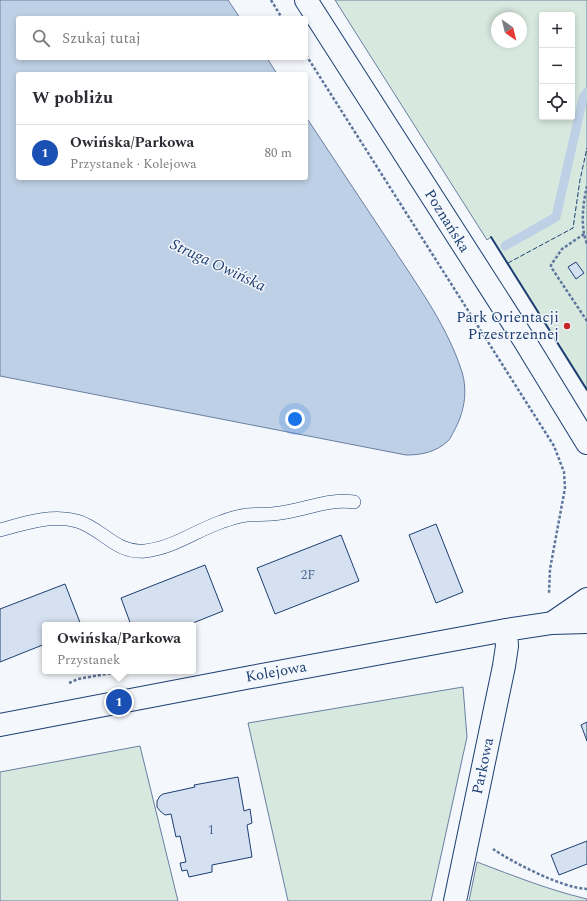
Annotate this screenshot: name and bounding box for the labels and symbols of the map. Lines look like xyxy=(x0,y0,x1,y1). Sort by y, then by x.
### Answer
north arrow xyxy=(491,12,527,48)
street label: Poznańska xyxy=(418,185,476,258)
water label: Struga Owińska xyxy=(166,232,270,298)
place label: Park Orientacji Przestrzennej xyxy=(456,306,559,346)
marker: Park Orientacji Przestrzennej xyxy=(562,321,572,331)
your location xyxy=(285,409,305,429)
house number: 2F xyxy=(301,565,315,585)
street label: Kolejowa xyxy=(244,655,309,689)
pin: 1 xyxy=(106,687,132,717)
street label: Parkowa xyxy=(466,735,500,796)
house number: 1 xyxy=(208,820,214,840)

